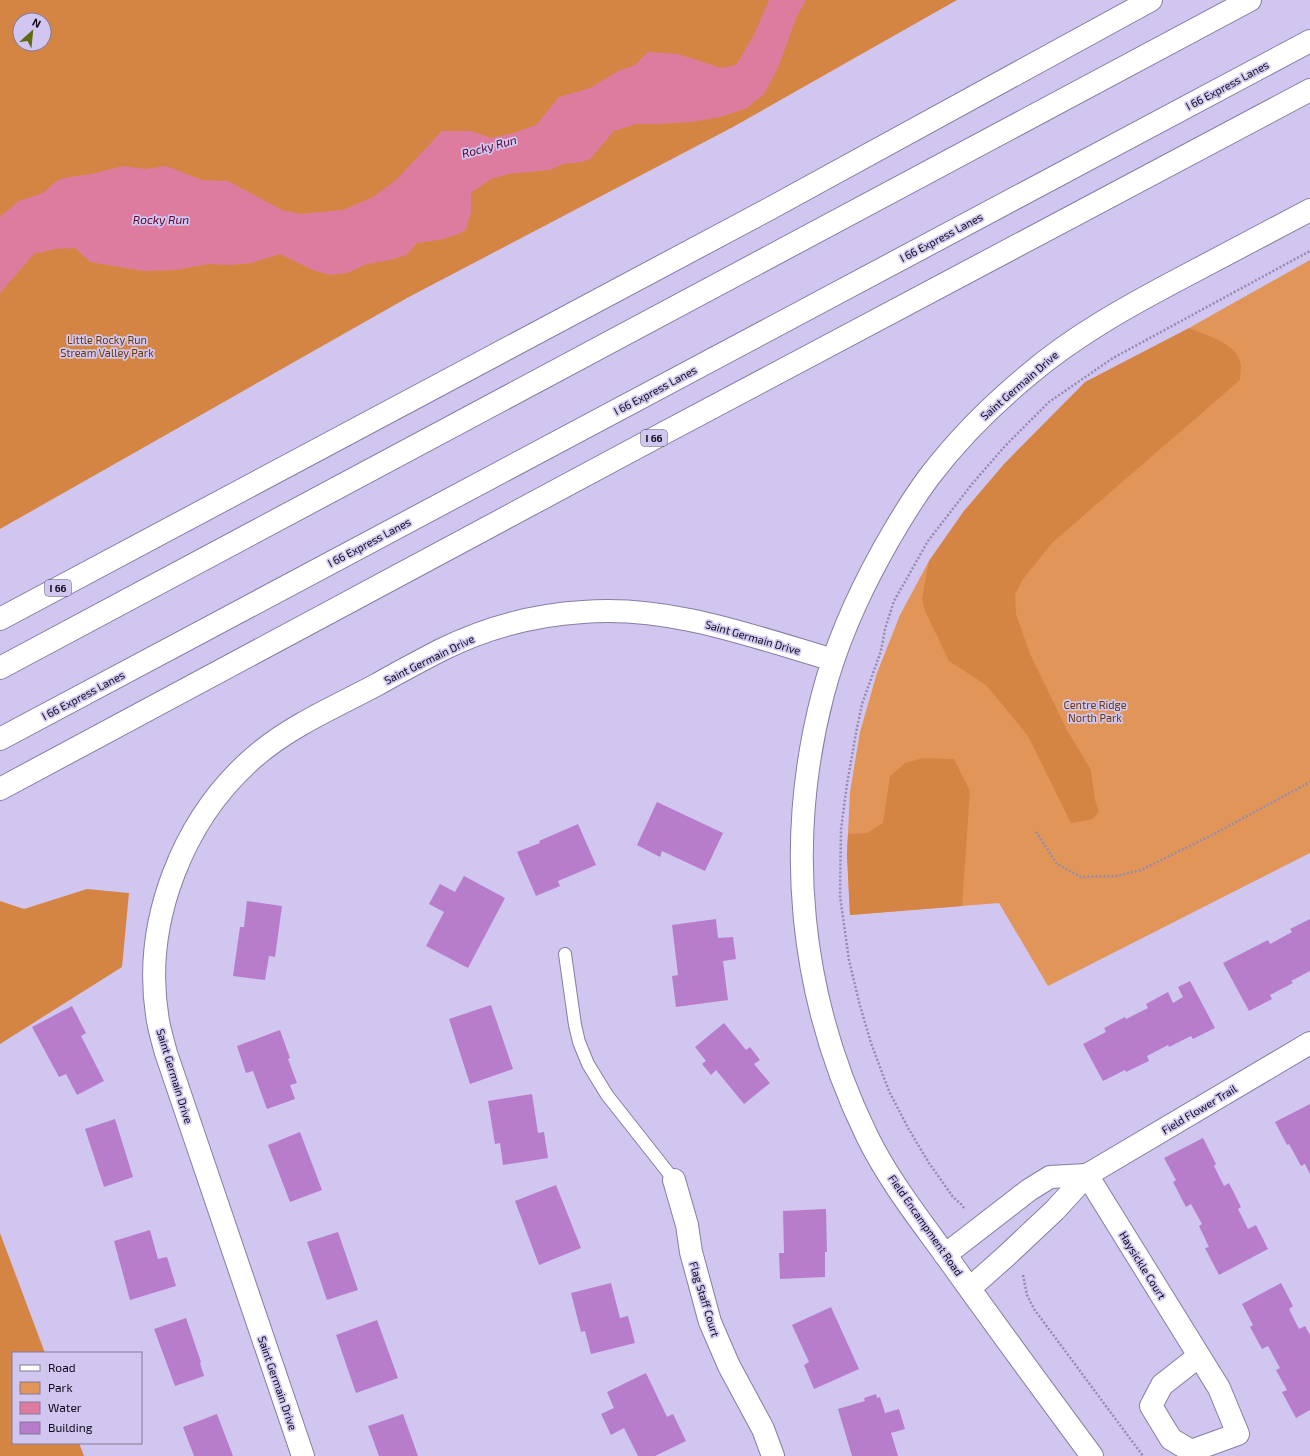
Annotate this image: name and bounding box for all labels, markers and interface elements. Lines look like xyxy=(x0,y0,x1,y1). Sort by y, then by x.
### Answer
north arrow xyxy=(12,12,52,52)
text: N xyxy=(30,15,43,30)
street label: I 66 Express Lanes xyxy=(1183,57,1271,112)
water label: Rocky Run xyxy=(460,132,518,161)
street label: I 66 Express Lanes xyxy=(897,209,985,264)
water label: Rocky Run xyxy=(133,212,189,227)
park label: Little Rocky Run Stream Valley Park xyxy=(60,333,154,359)
street label: Saint Germain Drive xyxy=(978,348,1061,422)
street label: I 66 Express Lanes xyxy=(611,362,699,417)
road number: I 66 xyxy=(641,430,667,446)
street label: I 66 Express Lanes xyxy=(325,514,413,569)
road number: I 66 xyxy=(45,580,71,596)
street label: Saint Germain Drive xyxy=(704,617,802,657)
street label: Saint Germain Drive xyxy=(382,632,476,686)
street label: I 66 Express Lanes xyxy=(39,667,127,722)
park label: Centre Ridge North Park xyxy=(1063,698,1127,724)
street label: Saint Germain Drive xyxy=(154,1027,196,1125)
street label: Field Flower Trail xyxy=(1159,1081,1239,1136)
street label: Field Encampment Road xyxy=(886,1172,966,1278)
street label: Haysickle Court xyxy=(1117,1229,1169,1301)
street label: Flag Staff Court xyxy=(687,1260,723,1338)
street label: Saint Germain Drive xyxy=(256,1334,300,1432)
legend xyxy=(12,1352,142,1444)
text: Road xyxy=(48,1360,76,1374)
text: Park xyxy=(48,1380,73,1394)
text: Water xyxy=(48,1400,82,1414)
text: Building xyxy=(48,1420,93,1434)

